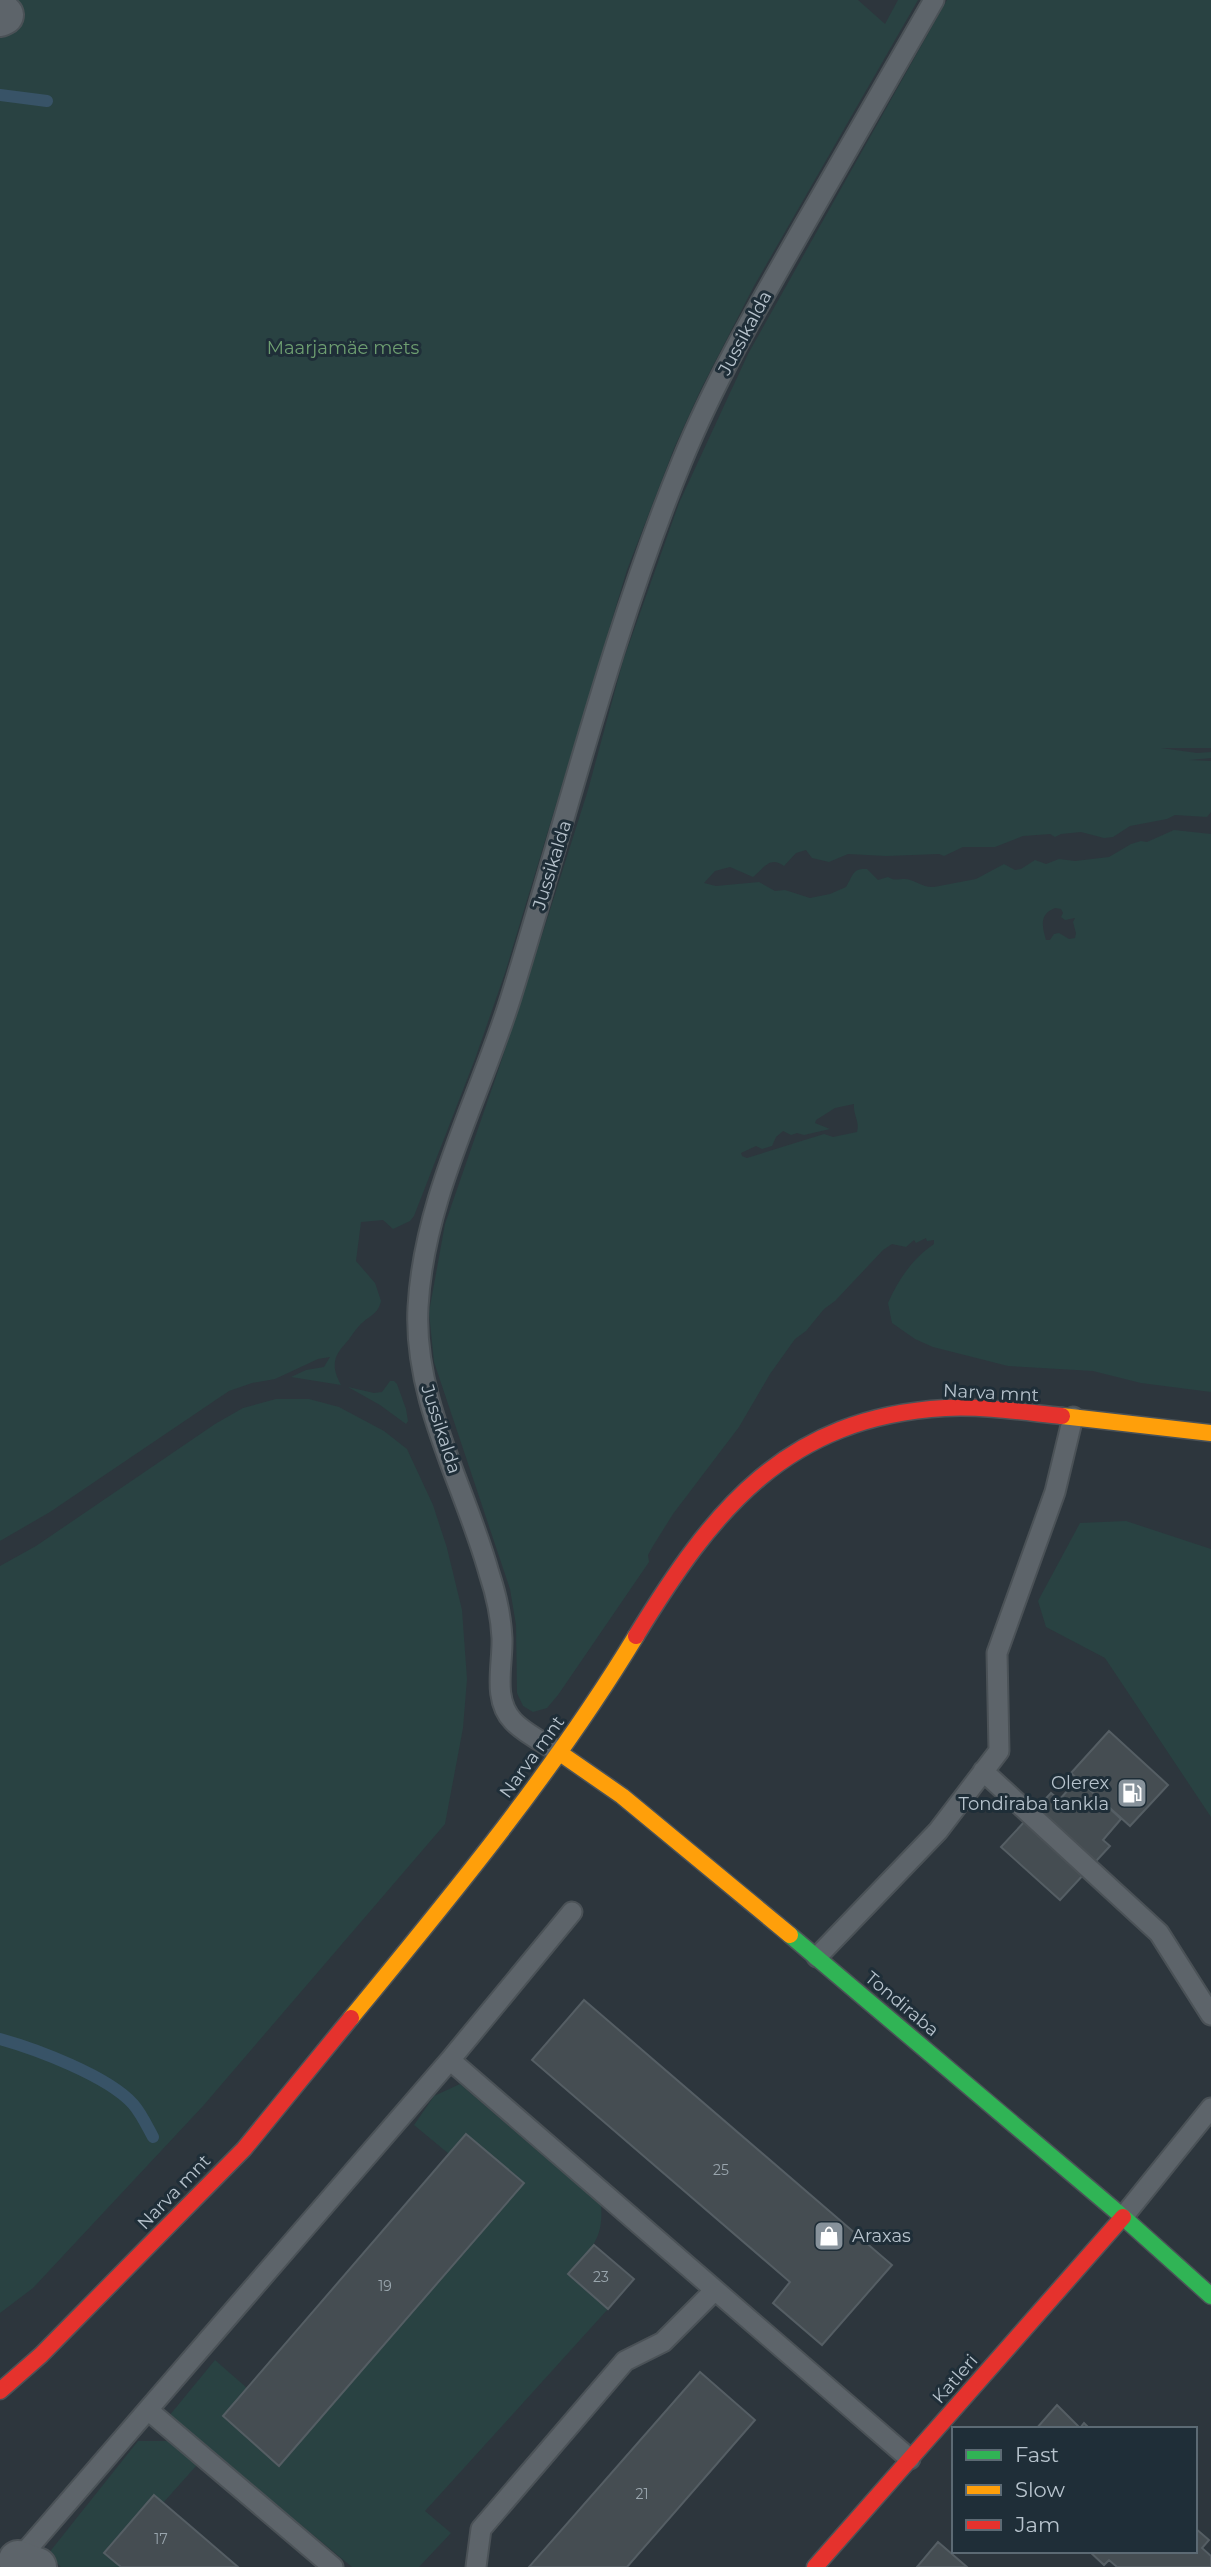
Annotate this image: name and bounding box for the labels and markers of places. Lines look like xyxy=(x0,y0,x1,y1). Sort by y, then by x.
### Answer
place label: Olerex Tondiraba tankla xyxy=(959,1772,1109,1815)
fuel station icon: Olerex Tondiraba tankla xyxy=(1115,1776,1149,1810)
shop icon: Araxas xyxy=(812,2219,846,2253)
place label: Araxas xyxy=(852,2225,911,2247)

